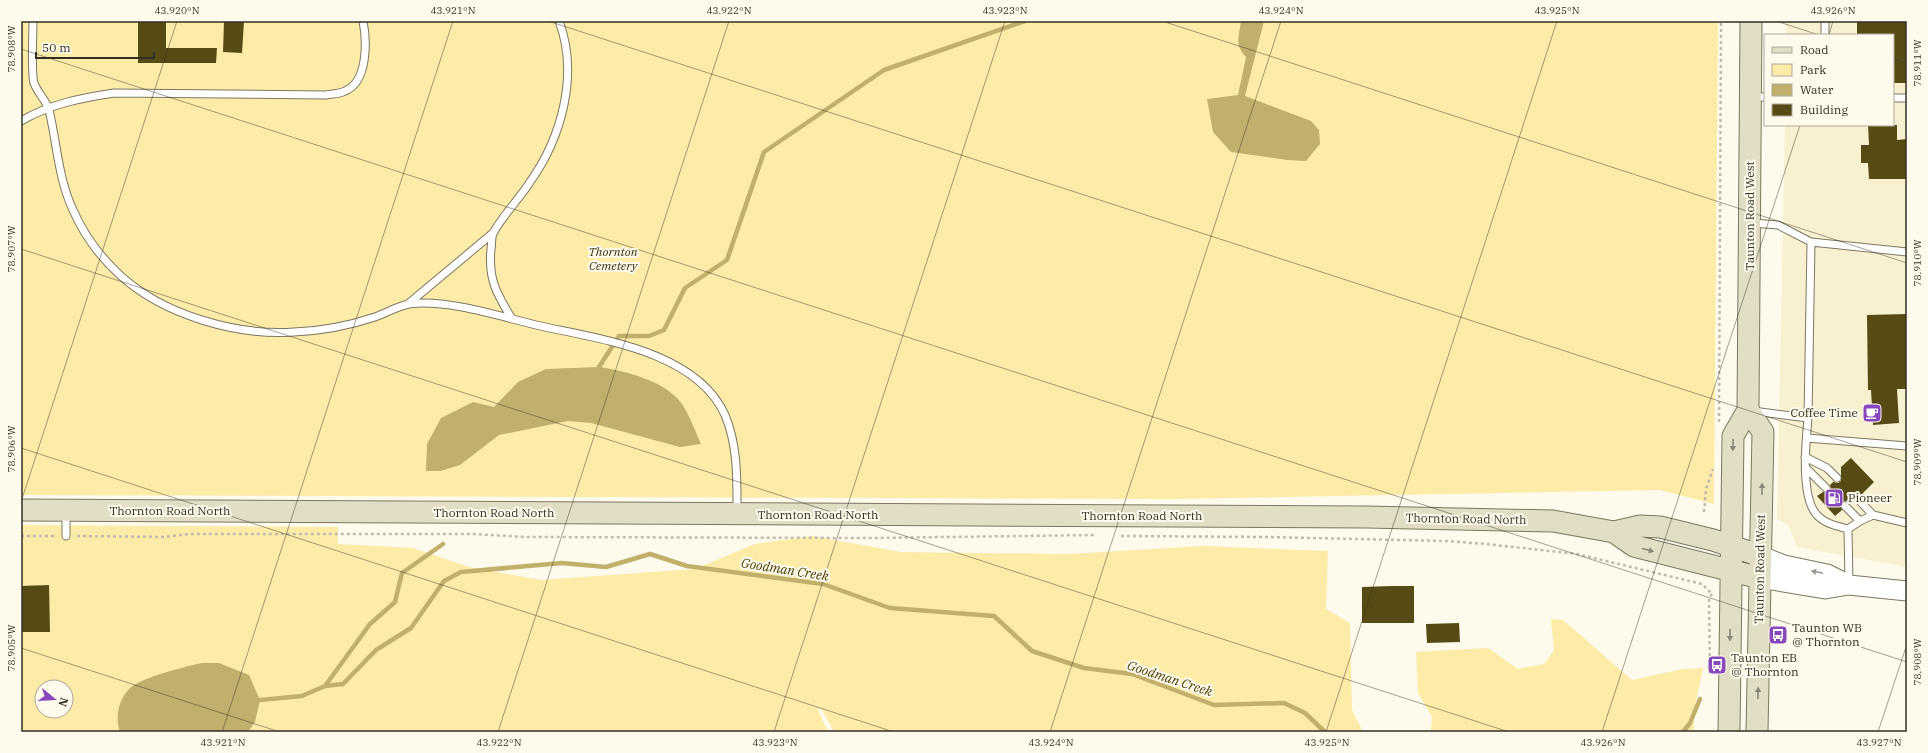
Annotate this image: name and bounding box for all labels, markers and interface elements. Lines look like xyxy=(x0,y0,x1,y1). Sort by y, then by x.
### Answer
text: 43.920°N xyxy=(154,4,200,17)
text: 43.921°N xyxy=(430,4,476,17)
text: 43.922°N xyxy=(706,4,752,17)
text: 43.923°N xyxy=(982,4,1028,17)
text: 43.924°N xyxy=(1258,4,1304,17)
text: 43.925°N xyxy=(1534,4,1580,17)
text: 43.926°N xyxy=(1810,4,1856,17)
text: 78.908°W xyxy=(5,25,18,73)
scale bar xyxy=(36,34,154,60)
legend xyxy=(1764,34,1894,126)
text: 78.911°W xyxy=(1911,39,1924,87)
text: 50 m xyxy=(42,40,71,55)
text: Road xyxy=(1800,42,1829,57)
text: Park xyxy=(1800,62,1826,77)
text: Water xyxy=(1800,82,1834,97)
text: Building xyxy=(1800,102,1848,117)
street label: Taunton Road West xyxy=(1742,161,1757,271)
text: 78.907°W xyxy=(5,225,18,273)
text: 78.910°W xyxy=(1911,239,1924,287)
park label: Thornton Cemetery xyxy=(589,244,639,273)
cafe icon: Coffee Time xyxy=(1861,402,1883,424)
place label: Coffee Time xyxy=(1790,405,1858,420)
text: 78.906°W xyxy=(5,425,18,473)
text: 78.909°W xyxy=(1911,438,1924,486)
one-way arrow xyxy=(1729,439,1736,451)
one-way arrow xyxy=(1759,482,1765,495)
fuel station icon: Pioneer xyxy=(1823,487,1845,509)
place label: Pioneer xyxy=(1848,490,1893,505)
street label: Thornton Road North xyxy=(109,503,231,518)
street label: Thornton Road North xyxy=(433,505,555,520)
street label: Thornton Road North xyxy=(757,507,879,522)
street label: Thornton Road North xyxy=(1081,508,1203,523)
street label: Thornton Road North xyxy=(1405,510,1527,527)
street label: Taunton Road West xyxy=(1751,514,1768,624)
one-way arrow xyxy=(1642,547,1654,553)
water label: Goodman Creek xyxy=(740,554,830,585)
one-way arrow xyxy=(1811,568,1824,574)
place label: Taunton WB @ Thornton xyxy=(1792,620,1862,649)
text: 78.905°W xyxy=(5,624,18,672)
bus stop icon: Taunton WB @ Thornton xyxy=(1767,624,1789,646)
one-way arrow xyxy=(1727,629,1733,642)
text: 78.908°W xyxy=(1911,638,1924,686)
place label: Taunton EB @ Thornton xyxy=(1731,650,1799,679)
bus stop icon: Taunton EB @ Thornton xyxy=(1706,654,1728,676)
water label: Goodman Creek xyxy=(1125,657,1215,700)
north arrow xyxy=(34,679,74,719)
one-way arrow xyxy=(1755,686,1761,699)
text: N xyxy=(55,696,72,709)
text: 43.921°N xyxy=(200,736,246,749)
text: 43.922°N xyxy=(476,736,522,749)
text: 43.923°N xyxy=(752,736,798,749)
text: 43.924°N xyxy=(1028,736,1074,749)
text: 43.925°N xyxy=(1304,736,1350,749)
text: 43.926°N xyxy=(1580,736,1626,749)
text: 43.927°N xyxy=(1856,736,1902,749)

